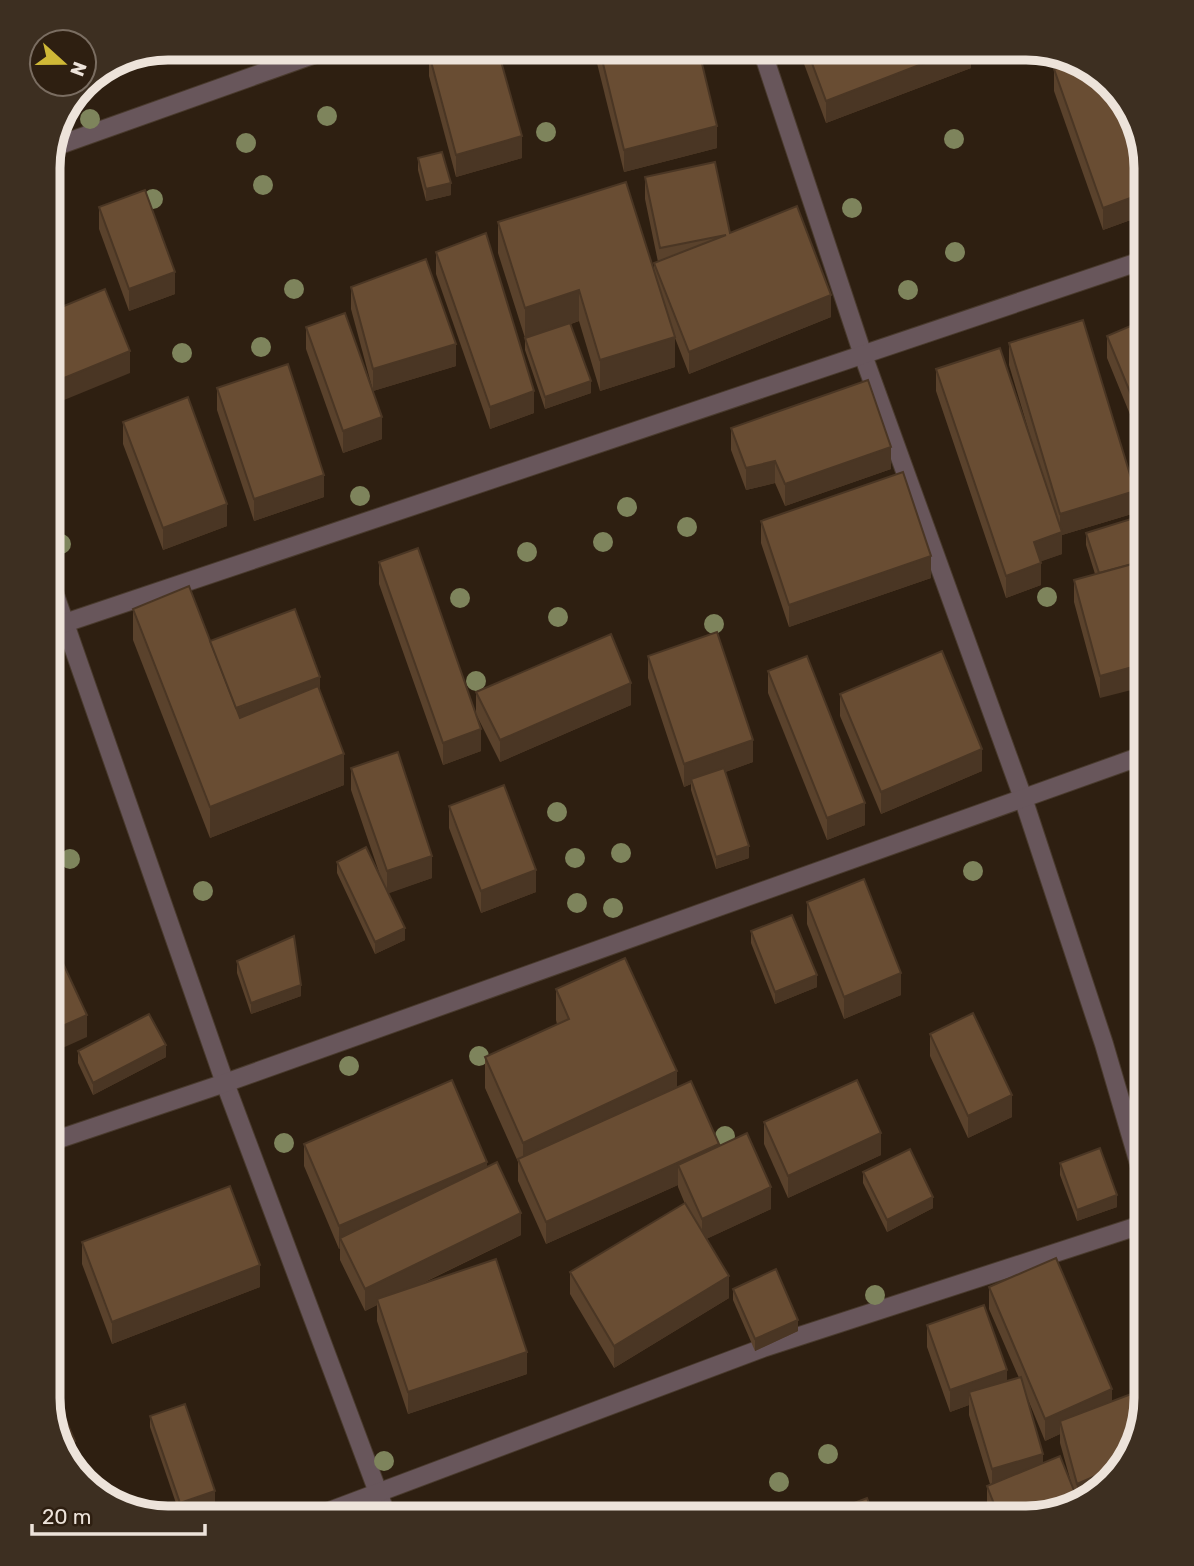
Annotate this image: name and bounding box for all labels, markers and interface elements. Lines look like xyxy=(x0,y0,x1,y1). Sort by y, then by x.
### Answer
north arrow xyxy=(28,28,98,98)
text: N xyxy=(65,58,92,79)
scale bar xyxy=(32,1492,205,1536)
text: 20 m xyxy=(42,1504,91,1529)

